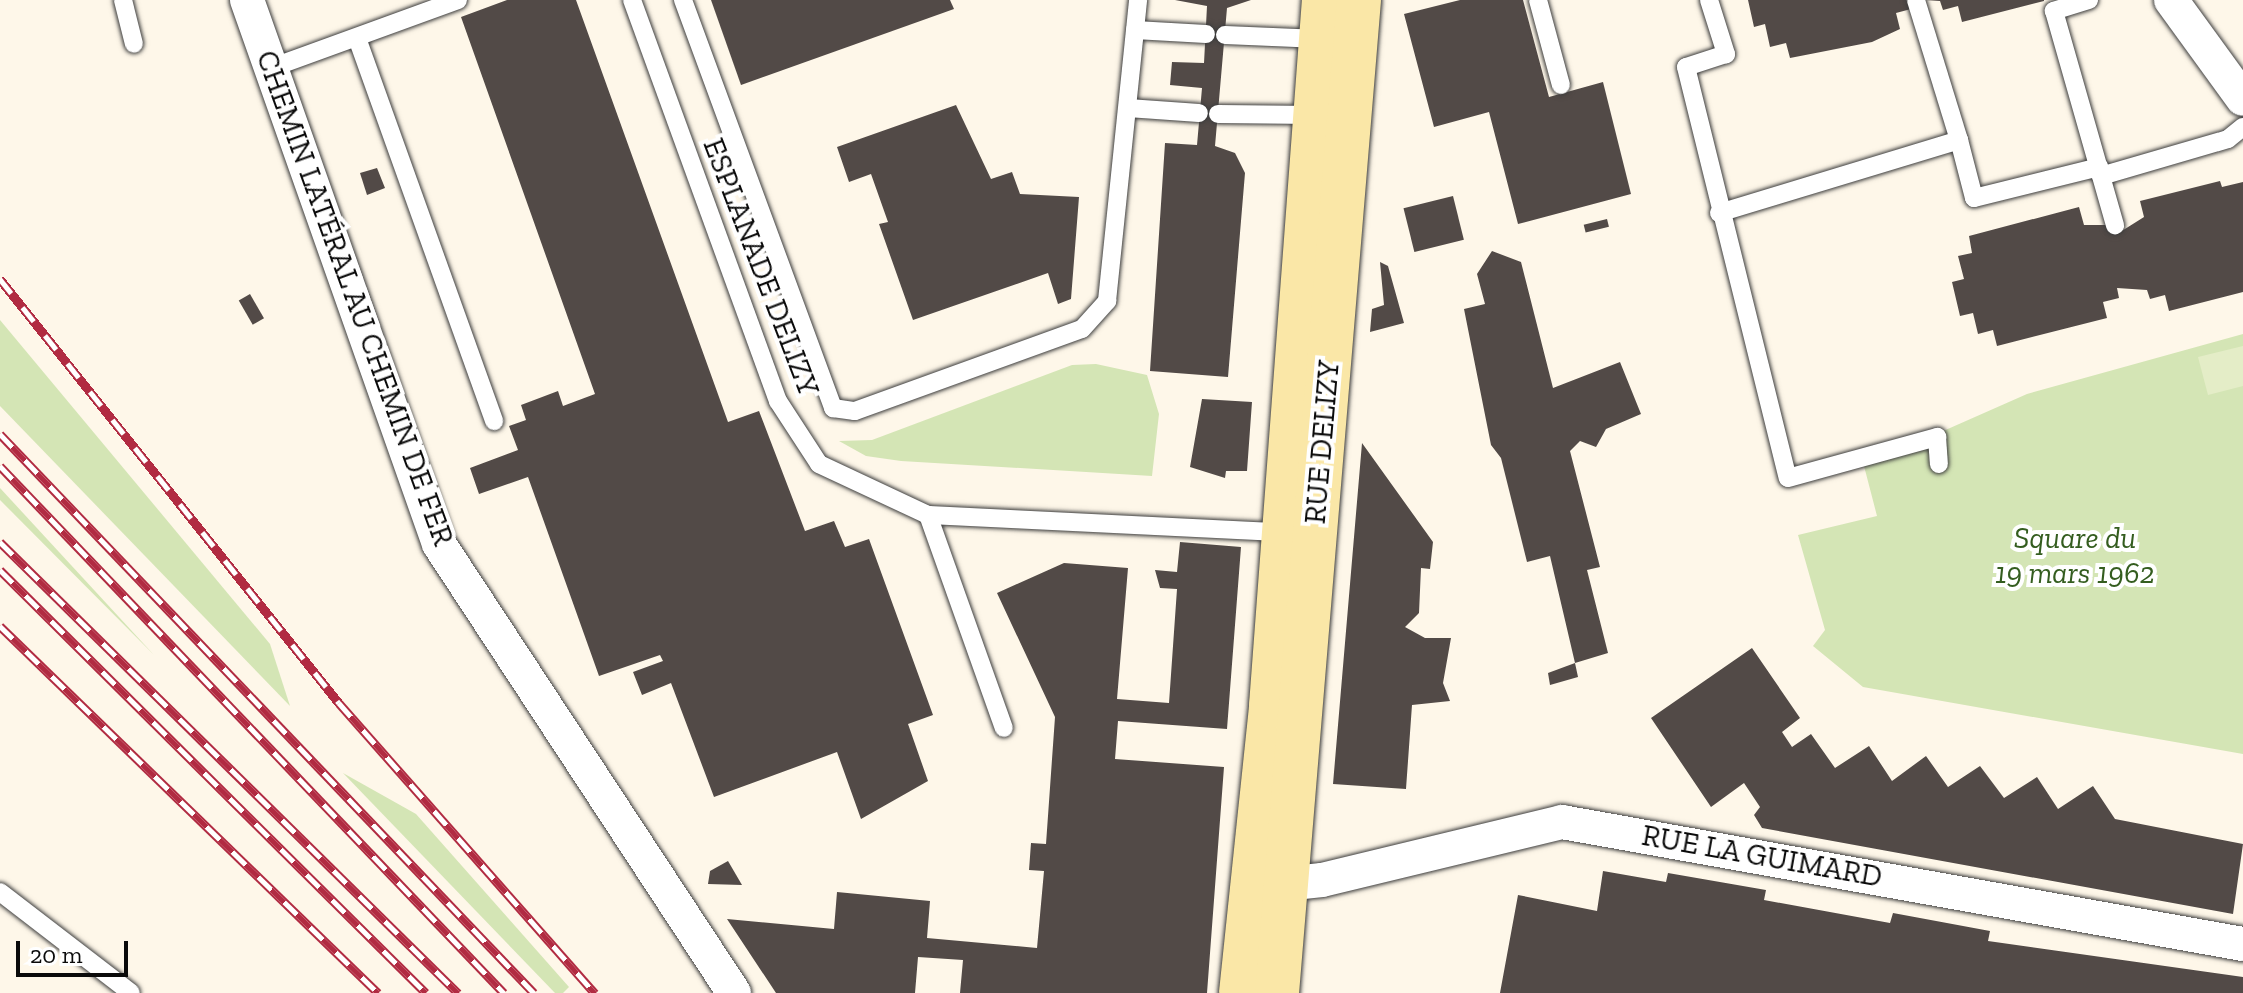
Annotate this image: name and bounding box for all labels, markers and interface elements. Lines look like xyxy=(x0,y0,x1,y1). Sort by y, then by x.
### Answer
street label: CHEMIN LATÉRAL AU CHEMIN DE FER xyxy=(248,45,462,551)
street label: ESPLANADE DELIZY xyxy=(695,133,827,401)
street label: RUE DELIZY xyxy=(1297,359,1347,525)
park label: Square du 19 mars 1962 xyxy=(1995,520,2155,590)
street label: RUE LA GUIMARD xyxy=(1639,817,1885,895)
scale bar xyxy=(20,925,132,975)
text: 20 m xyxy=(30,940,82,969)

